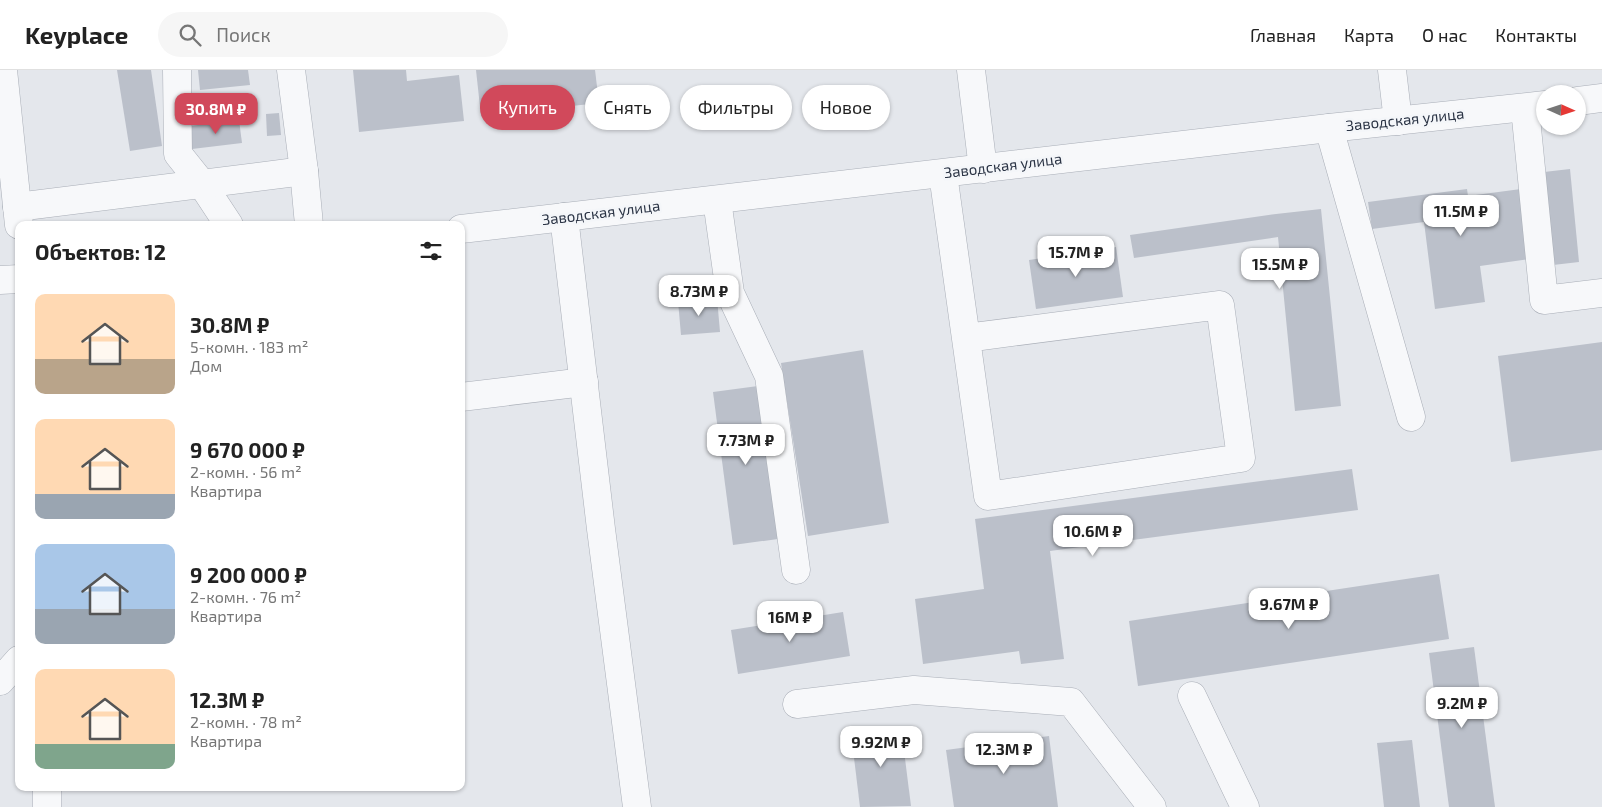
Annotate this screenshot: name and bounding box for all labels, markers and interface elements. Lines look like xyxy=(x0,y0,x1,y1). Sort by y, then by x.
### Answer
search box xyxy=(158,12,508,57)
text: Keyplace xyxy=(25,20,128,49)
icon: search xyxy=(176,21,204,49)
text: Поиск xyxy=(216,23,271,46)
text: Главная xyxy=(1250,24,1316,46)
text: Карта xyxy=(1344,24,1394,46)
text: О нас xyxy=(1422,24,1467,46)
text: Контакты xyxy=(1495,24,1577,46)
chip: Купить xyxy=(480,85,575,130)
chip: Снять xyxy=(585,85,670,130)
chip: Фильтры xyxy=(680,85,792,130)
chip: Новое xyxy=(802,85,890,130)
north arrow xyxy=(1536,85,1586,135)
map controls xyxy=(1536,85,1586,135)
pin: 30.8M ₽ xyxy=(170,92,262,135)
text: 30.8M ₽ xyxy=(186,99,246,118)
street label: Заводская улица xyxy=(1345,104,1465,135)
street label: Заводская улица xyxy=(943,149,1063,182)
pin: 11.5M ₽ xyxy=(1415,194,1507,237)
street label: Заводская улица xyxy=(541,196,661,229)
text: 11.5M ₽ xyxy=(1434,201,1488,220)
pin: 15.7M ₽ xyxy=(1030,236,1122,278)
icon: filters xyxy=(417,237,445,265)
text: Объектов: 12 xyxy=(35,239,166,264)
text: 15.7M ₽ xyxy=(1048,242,1104,261)
pin: 15.5M ₽ xyxy=(1234,248,1326,290)
text: 15.5M ₽ xyxy=(1252,254,1308,273)
pin: 8.73M ₽ xyxy=(653,274,745,317)
text: 8.73M ₽ xyxy=(670,281,728,300)
text: 30.8M ₽ xyxy=(190,312,270,337)
icon: home xyxy=(75,314,135,374)
text: 5-комн. · 183 m² xyxy=(190,337,308,356)
text: Дом xyxy=(190,356,222,375)
pin: 7.73M ₽ xyxy=(700,424,792,466)
text: 7.73M ₽ xyxy=(718,430,774,449)
text: 9 670 000 ₽ xyxy=(190,437,305,462)
icon: home xyxy=(75,439,135,499)
text: 2-комн. · 56 m² xyxy=(190,462,302,481)
text: Квартира xyxy=(190,481,262,500)
pin: 10.6M ₽ xyxy=(1047,514,1139,557)
text: 10.6M ₽ xyxy=(1064,521,1122,540)
text: 9 200 000 ₽ xyxy=(190,562,307,587)
icon: home xyxy=(75,564,135,624)
text: 2-комн. · 76 m² xyxy=(190,587,301,606)
pin: 9.67M ₽ xyxy=(1243,588,1335,630)
text: 9.67M ₽ xyxy=(1260,594,1318,613)
pin: 16M ₽ xyxy=(755,600,825,643)
text: Квартира xyxy=(190,606,262,625)
text: 16M ₽ xyxy=(768,607,812,626)
pin: 9.2M ₽ xyxy=(1421,686,1503,729)
text: 12.3M ₽ xyxy=(190,687,264,712)
icon: home xyxy=(75,689,135,749)
text: 9.2M ₽ xyxy=(1437,693,1487,712)
text: 2-комн. · 78 m² xyxy=(190,712,302,731)
pin: 9.92M ₽ xyxy=(835,726,927,768)
text: Квартира xyxy=(190,731,262,750)
text: 9.92M ₽ xyxy=(851,732,911,751)
pin: 12.3M ₽ xyxy=(958,732,1050,775)
text: 12.3M ₽ xyxy=(976,739,1032,758)

